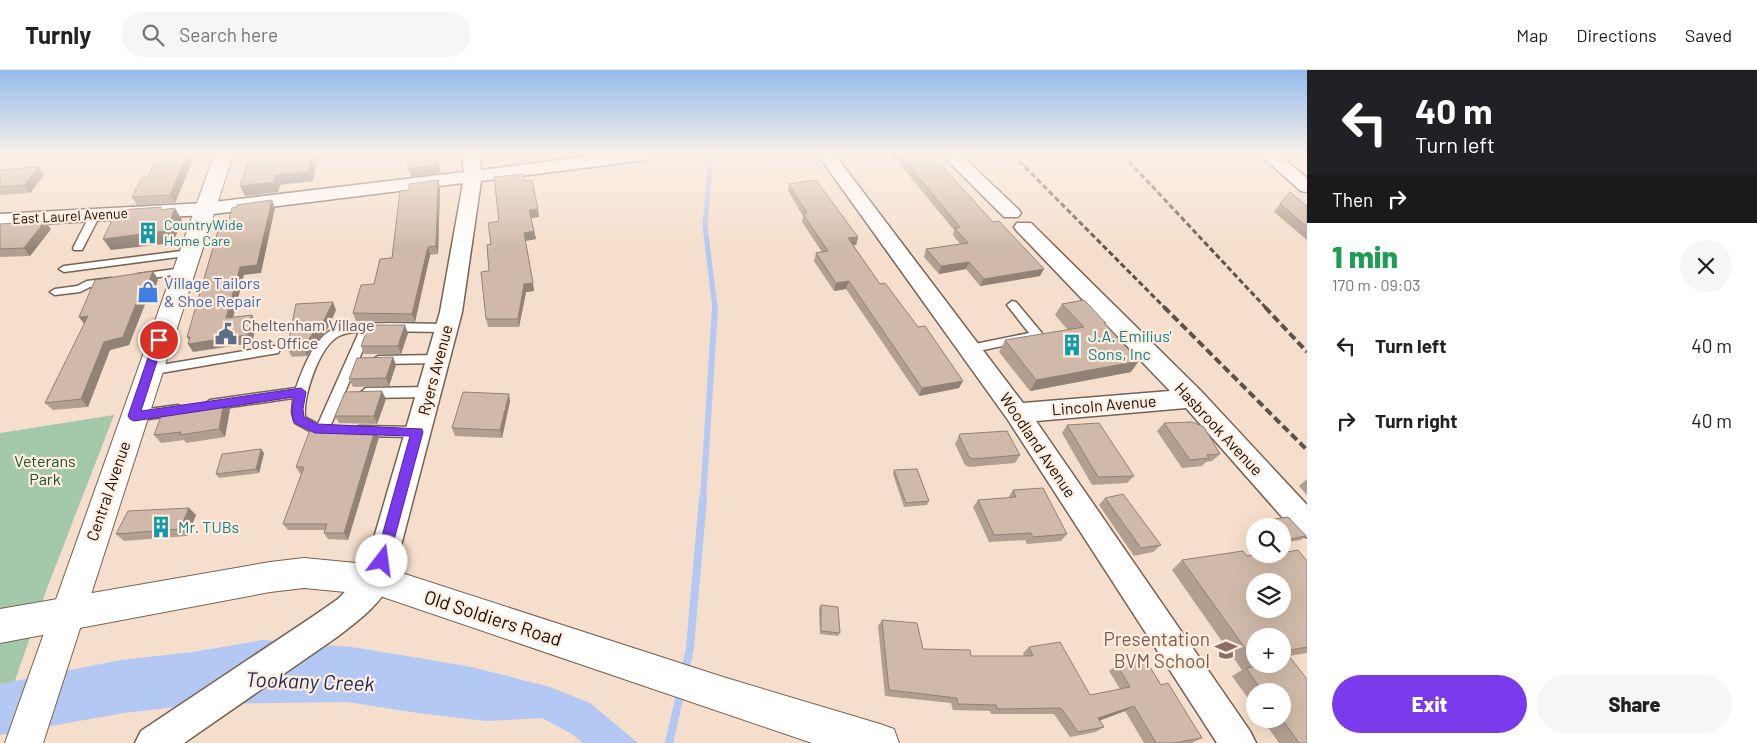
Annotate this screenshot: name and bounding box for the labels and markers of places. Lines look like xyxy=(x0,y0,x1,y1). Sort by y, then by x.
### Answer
place label: CountryWide Home Care xyxy=(164,216,243,249)
building icon: CountryWide Home Care xyxy=(135,220,161,246)
place label: Village Tailors & Shoe Repair xyxy=(164,273,261,310)
shop icon: Village Tailors & Shoe Repair xyxy=(135,279,161,305)
place label: Cheltenham Village Post Office xyxy=(242,315,375,352)
pin xyxy=(138,319,180,361)
public building icon: Cheltenham Village Post Office xyxy=(213,321,239,347)
place label: J.A. Emilius' Sons, Inc xyxy=(1088,326,1172,363)
building icon: J.A. Emilius' Sons, Inc xyxy=(1059,332,1085,358)
building icon: Mr. TUBs xyxy=(148,514,174,540)
place label: Mr. TUBs xyxy=(178,517,239,536)
place label: Presentation BVM School xyxy=(1104,627,1210,672)
school or university icon: Presentation BVM School xyxy=(1213,637,1239,663)

